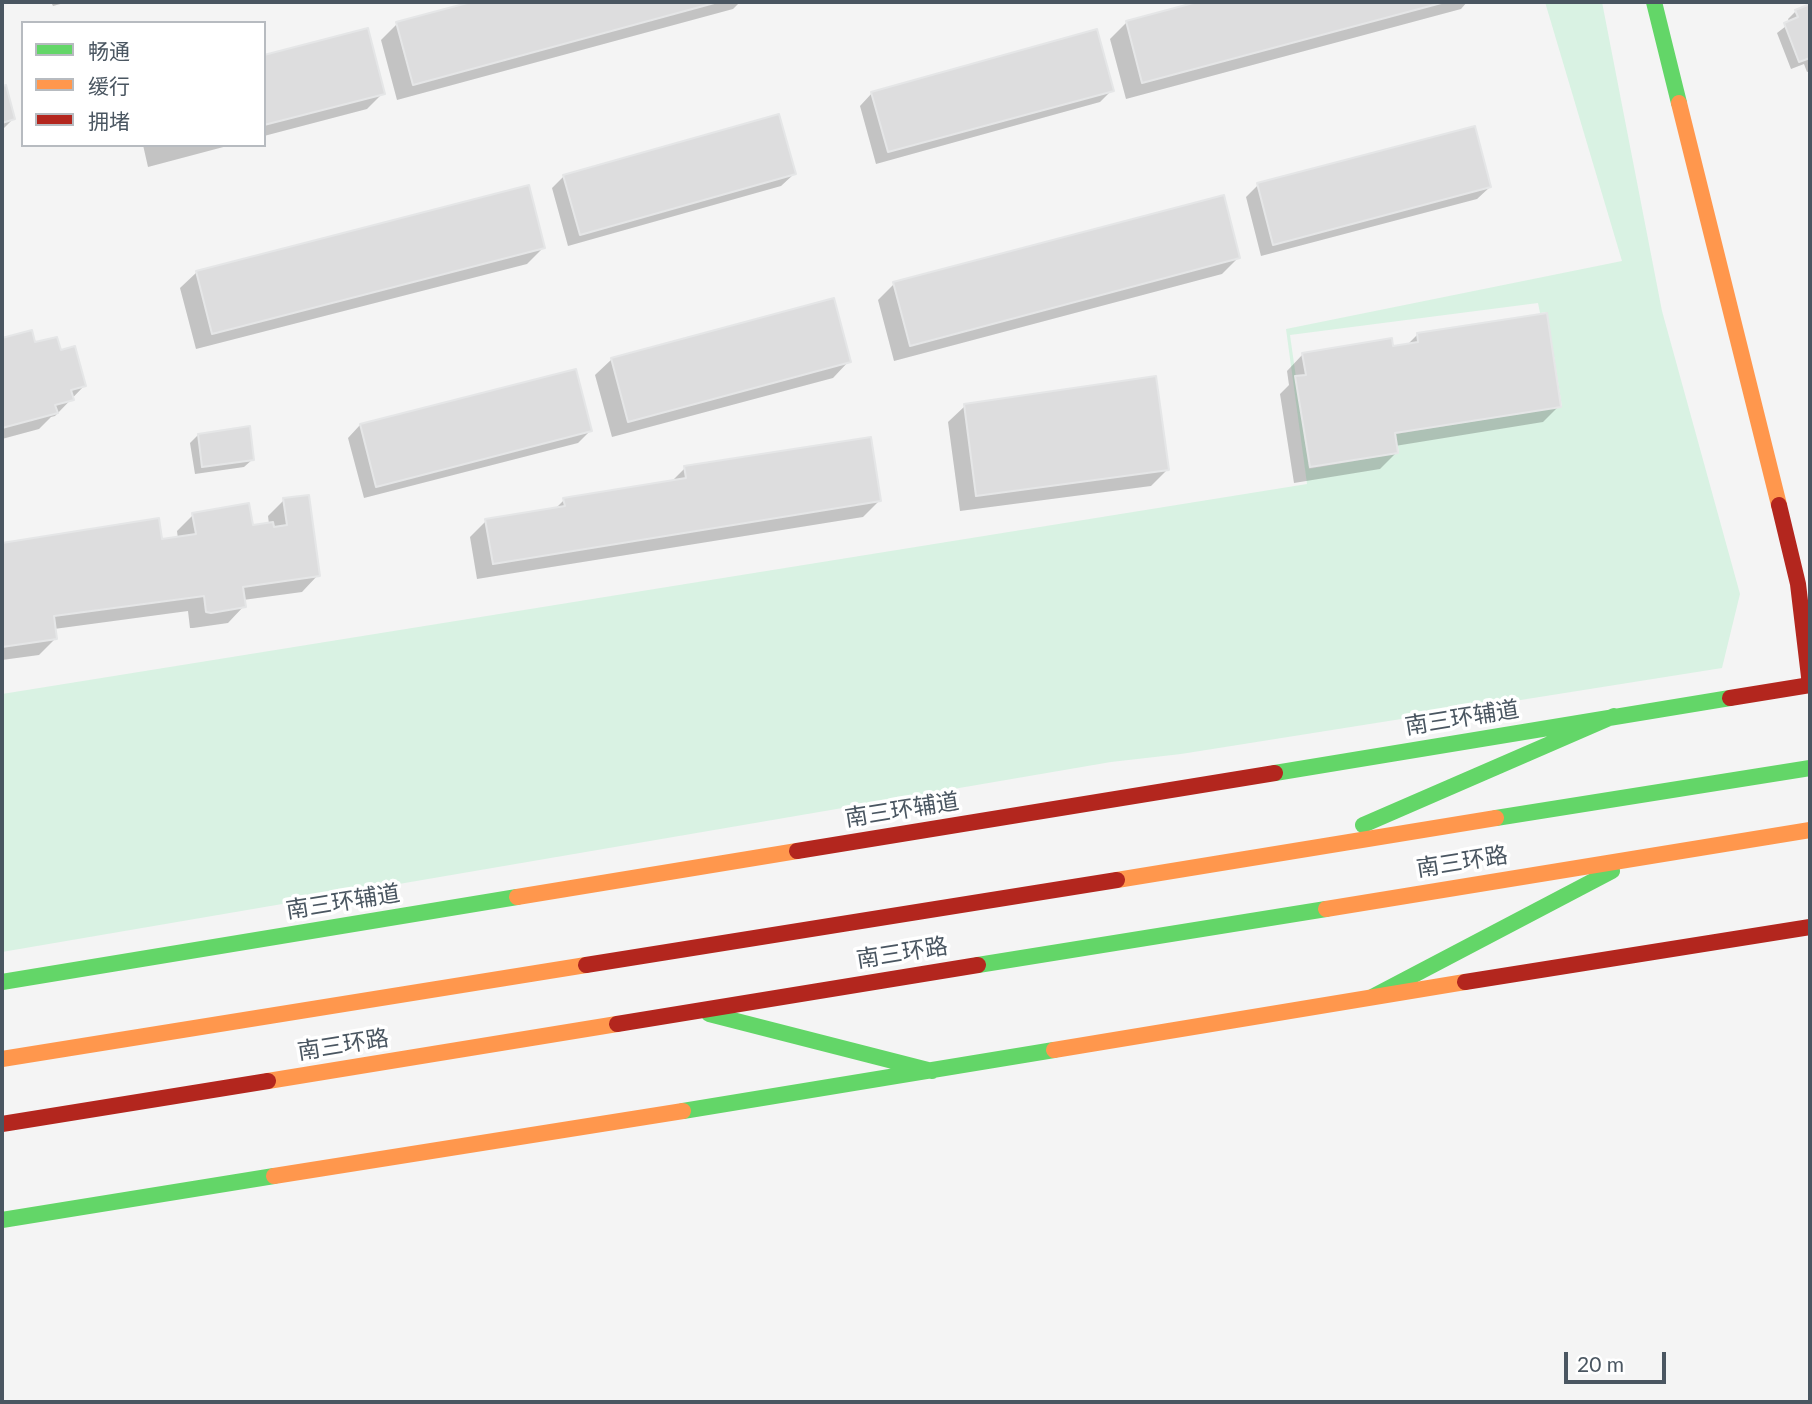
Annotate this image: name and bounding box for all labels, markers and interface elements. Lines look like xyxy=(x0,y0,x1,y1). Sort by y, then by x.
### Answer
legend xyxy=(21,21,266,147)
text: 畅通 xyxy=(88,38,130,63)
text: 缓行 xyxy=(88,73,130,98)
text: 拥堵 xyxy=(88,108,130,133)
street label: 南三环辅道 xyxy=(1403,695,1521,741)
street label: 南三环辅道 xyxy=(843,787,961,833)
street label: 南三环路 xyxy=(1414,841,1510,883)
street label: 南三环辅道 xyxy=(284,879,402,925)
street label: 南三环路 xyxy=(854,932,950,974)
street label: 南三环路 xyxy=(295,1024,391,1066)
scale bar xyxy=(1567,1338,1668,1382)
text: 20 m xyxy=(1577,1351,1624,1376)

